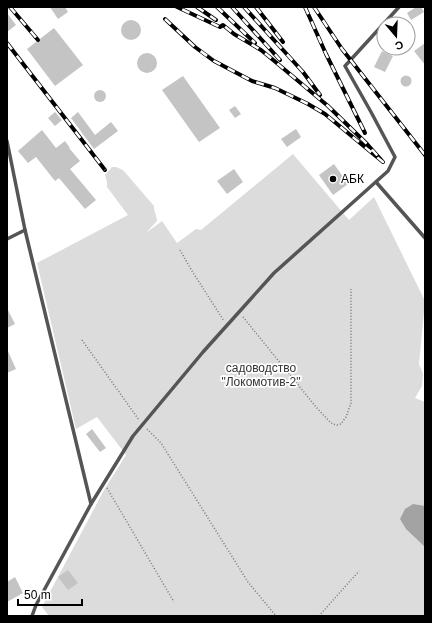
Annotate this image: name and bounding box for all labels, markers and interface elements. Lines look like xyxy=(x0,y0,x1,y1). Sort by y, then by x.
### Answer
north arrow xyxy=(376,16,416,56)
text: С xyxy=(393,38,405,52)
place label: АБК xyxy=(341,172,364,186)
marker: АБК xyxy=(328,174,338,184)
park label: садоводство "Локомотив-2" xyxy=(221,361,301,389)
scale bar xyxy=(18,581,82,607)
text: 50 m xyxy=(24,588,51,602)

